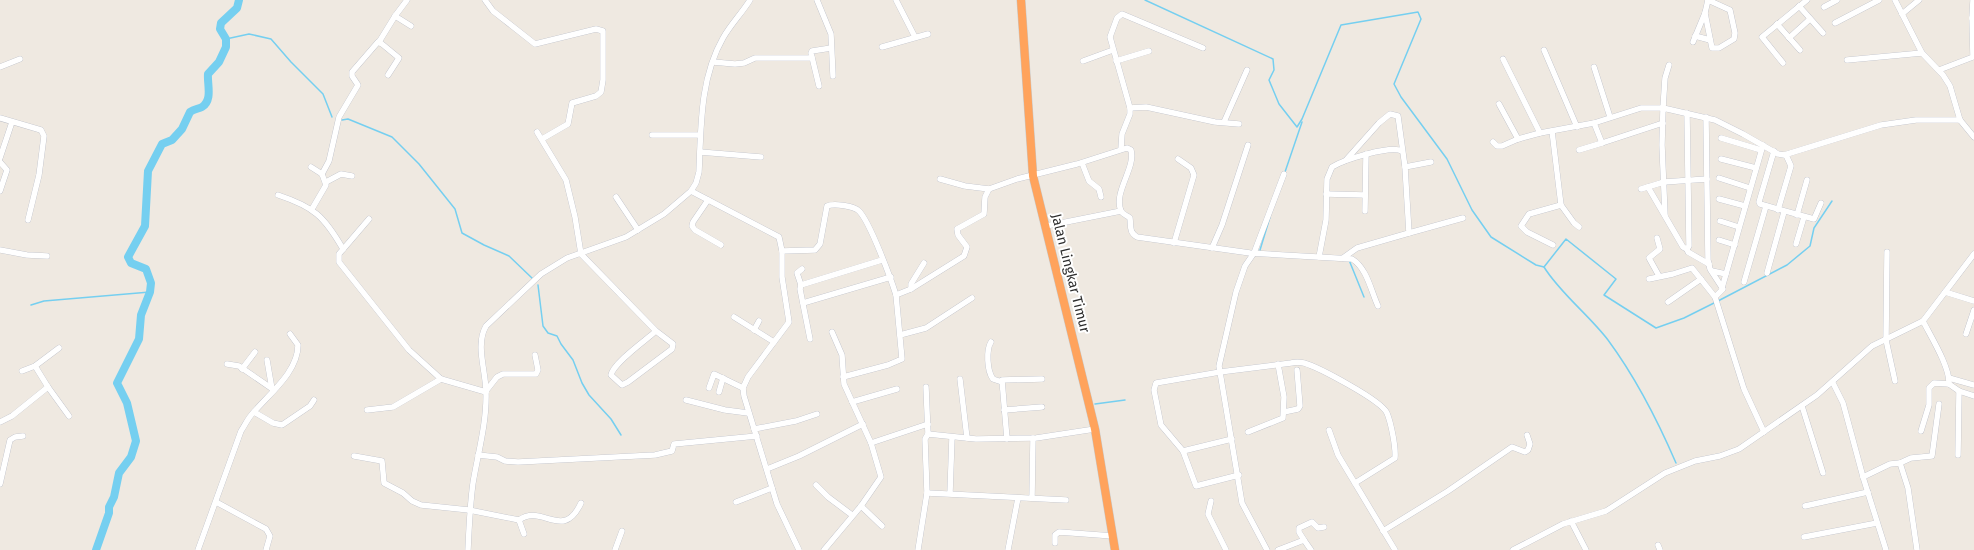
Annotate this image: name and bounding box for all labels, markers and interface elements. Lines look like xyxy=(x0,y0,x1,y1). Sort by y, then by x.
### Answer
street label: Jalan Lingkar Timur xyxy=(1047,212,1094,335)

